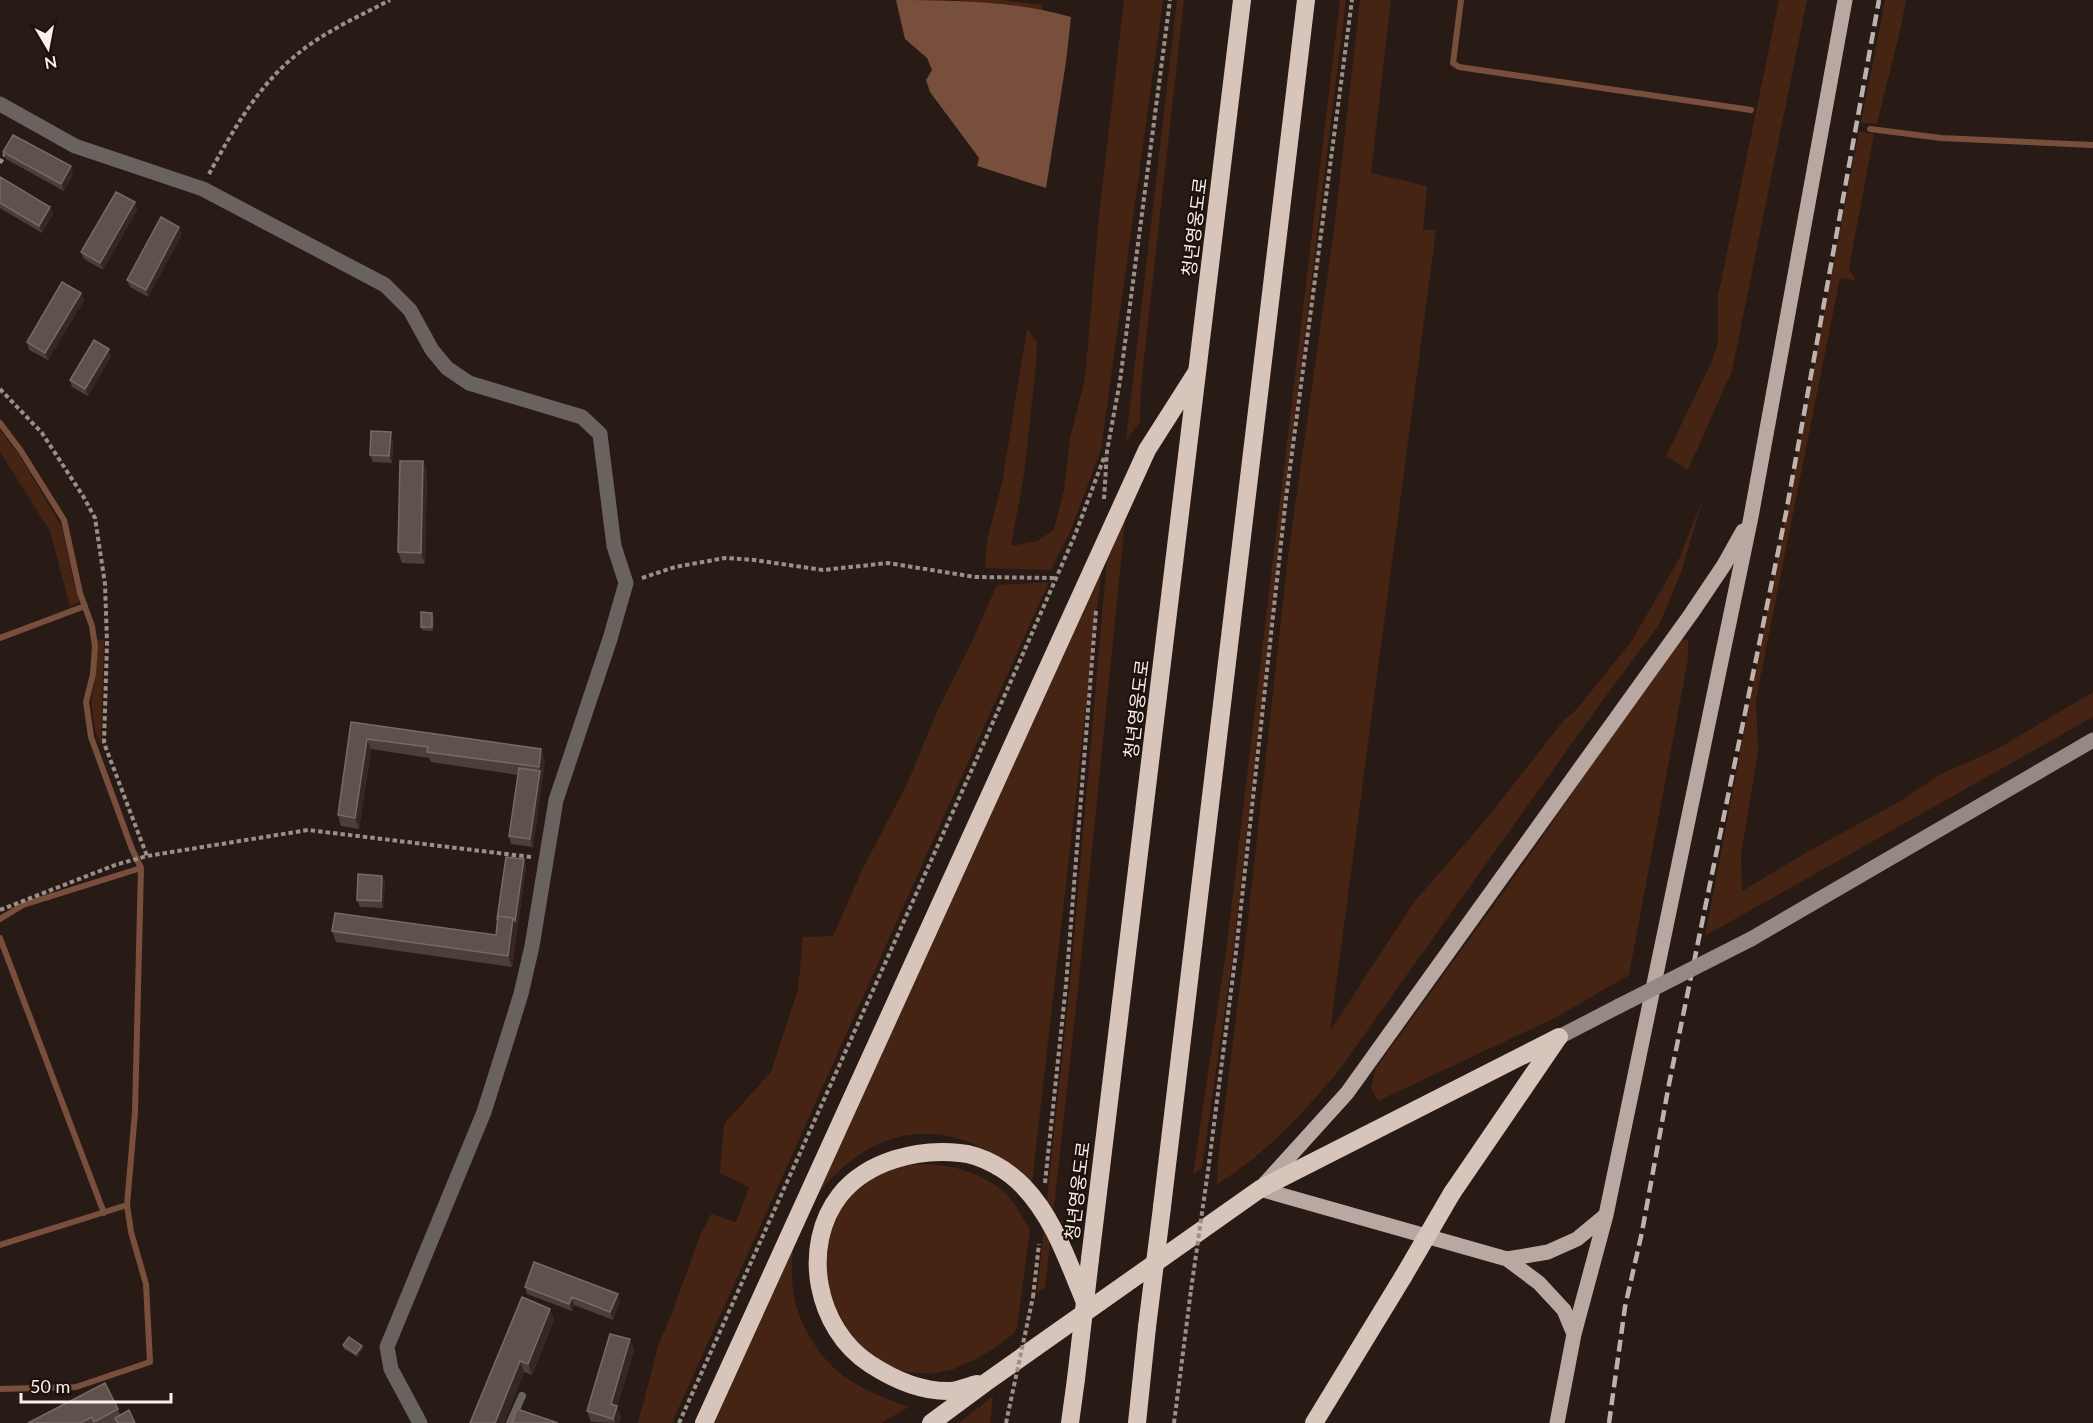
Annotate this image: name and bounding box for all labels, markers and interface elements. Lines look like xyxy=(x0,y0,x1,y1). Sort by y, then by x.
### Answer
north arrow xyxy=(18,18,78,78)
text: N xyxy=(43,53,58,74)
street label: 청년영웅도로 xyxy=(1177,176,1211,278)
street label: 청년영웅도로 xyxy=(1119,658,1153,760)
street label: 청년영웅도로 xyxy=(1060,1140,1094,1242)
scale bar xyxy=(21,1366,171,1404)
text: 50 m xyxy=(30,1375,70,1397)

